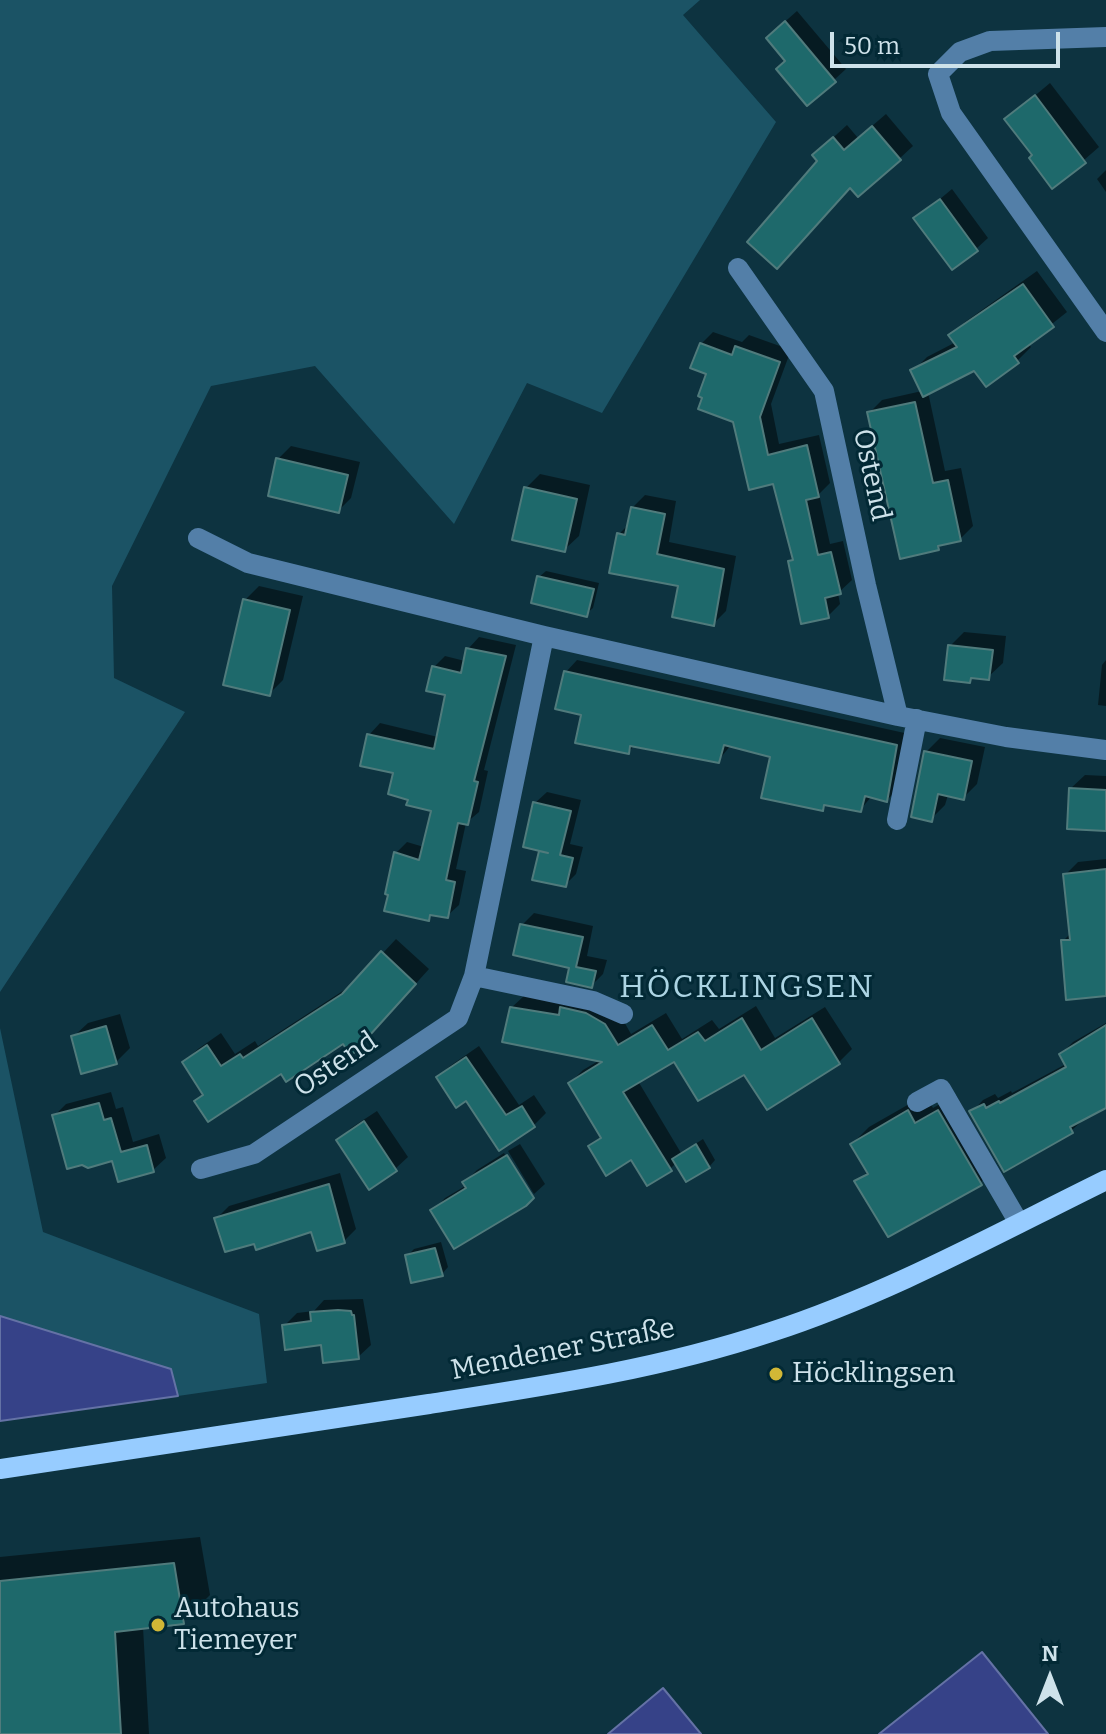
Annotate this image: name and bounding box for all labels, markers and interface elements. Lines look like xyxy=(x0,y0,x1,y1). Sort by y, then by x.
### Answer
scale bar xyxy=(834,16,1064,66)
text: 50 m xyxy=(844,32,900,60)
street label: Ostend xyxy=(845,426,897,524)
district label: HÖCKLINGSEN xyxy=(619,969,875,1007)
street label: Ostend xyxy=(288,1025,384,1105)
street label: Mendener Straße xyxy=(448,1312,678,1388)
place label: Höcklingsen xyxy=(792,1357,955,1391)
marker: Höcklingsen xyxy=(767,1365,785,1383)
place label: Autohaus Tiemeyer xyxy=(174,1592,300,1658)
marker: Autohaus Tiemeyer xyxy=(149,1616,167,1634)
north arrow xyxy=(1010,1638,1090,1718)
text: N xyxy=(1042,1640,1058,1667)

